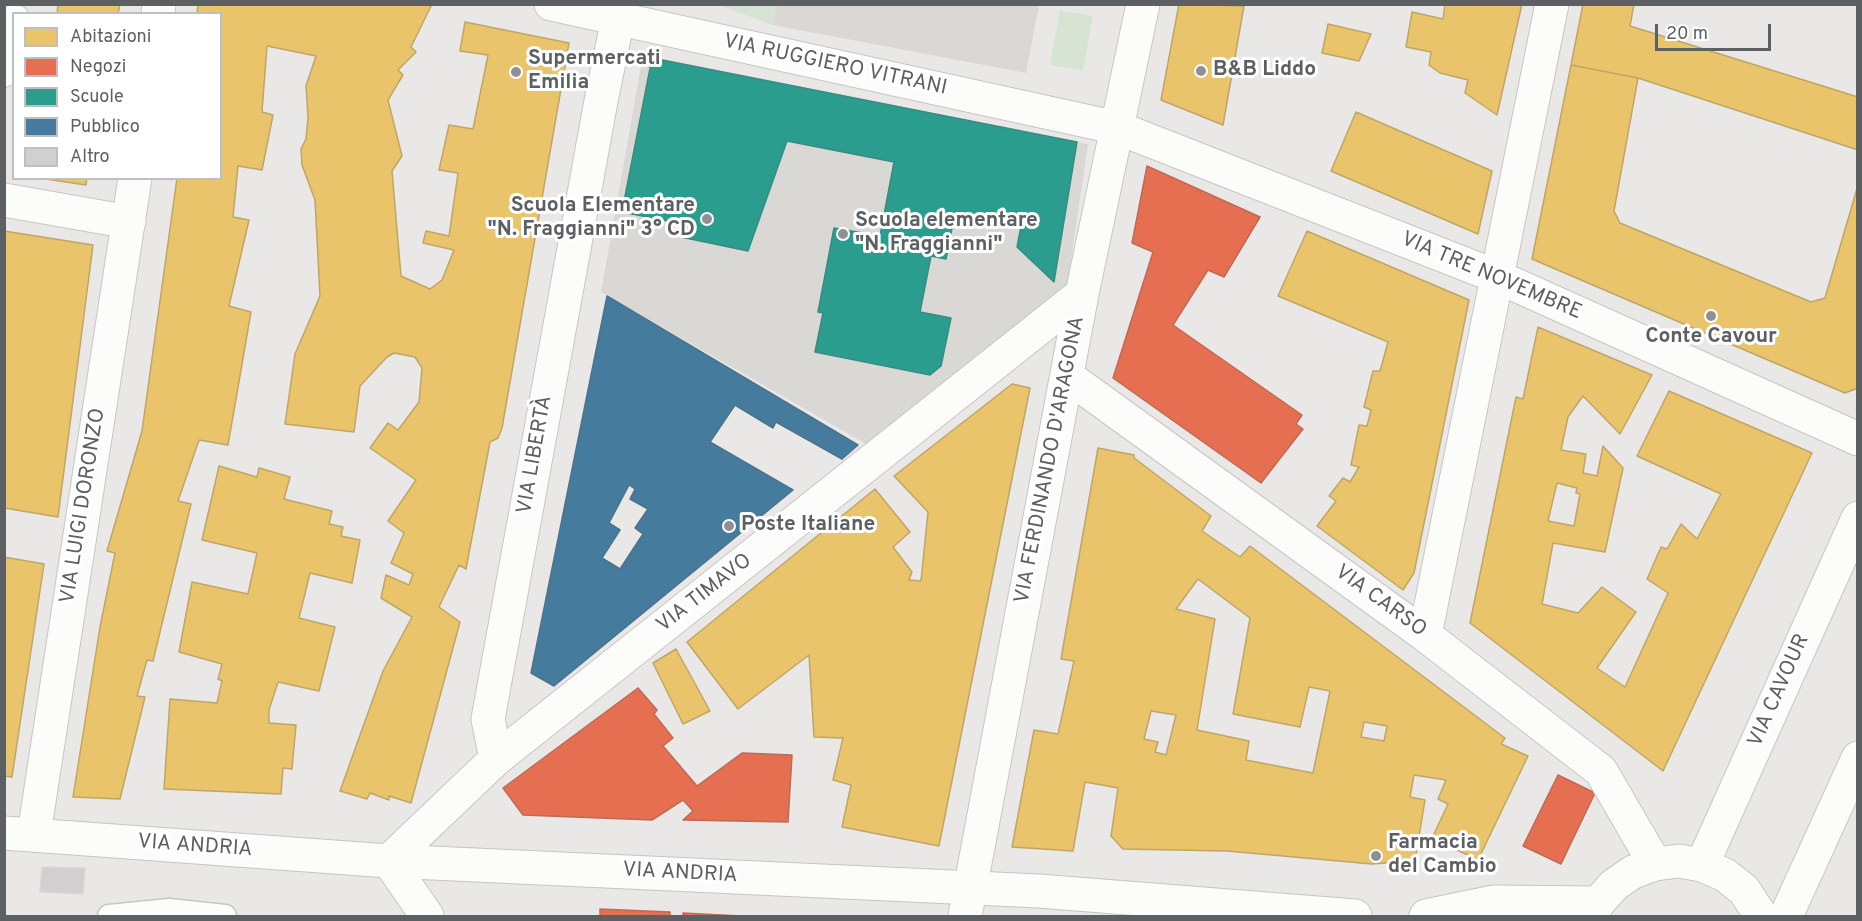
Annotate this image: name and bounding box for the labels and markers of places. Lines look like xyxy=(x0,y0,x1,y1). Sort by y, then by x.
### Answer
place label: Supermercati Emilia xyxy=(528,47,661,97)
place label: B&B Liddo xyxy=(1213,58,1316,84)
marker: B&B Liddo xyxy=(1194,64,1208,78)
marker: Supermercati Emilia xyxy=(509,65,523,79)
place label: Scuola Elementare "N. Fraggianni" 3° CD xyxy=(487,194,695,244)
place label: Scuola elementare "N. Fraggianni" xyxy=(855,209,1038,259)
marker: Scuola Elementare "N. Fraggianni" 3° CD xyxy=(700,212,714,226)
marker: Scuola elementare "N. Fraggianni" xyxy=(836,227,850,241)
marker: Conte Cavour xyxy=(1704,309,1718,323)
place label: Conte Cavour xyxy=(1645,325,1777,351)
place label: Poste Italiane xyxy=(741,513,875,539)
marker: Poste Italiane xyxy=(722,519,736,533)
place label: Farmacia del Cambio xyxy=(1388,831,1497,881)
marker: Farmacia del Cambio xyxy=(1369,849,1383,863)

